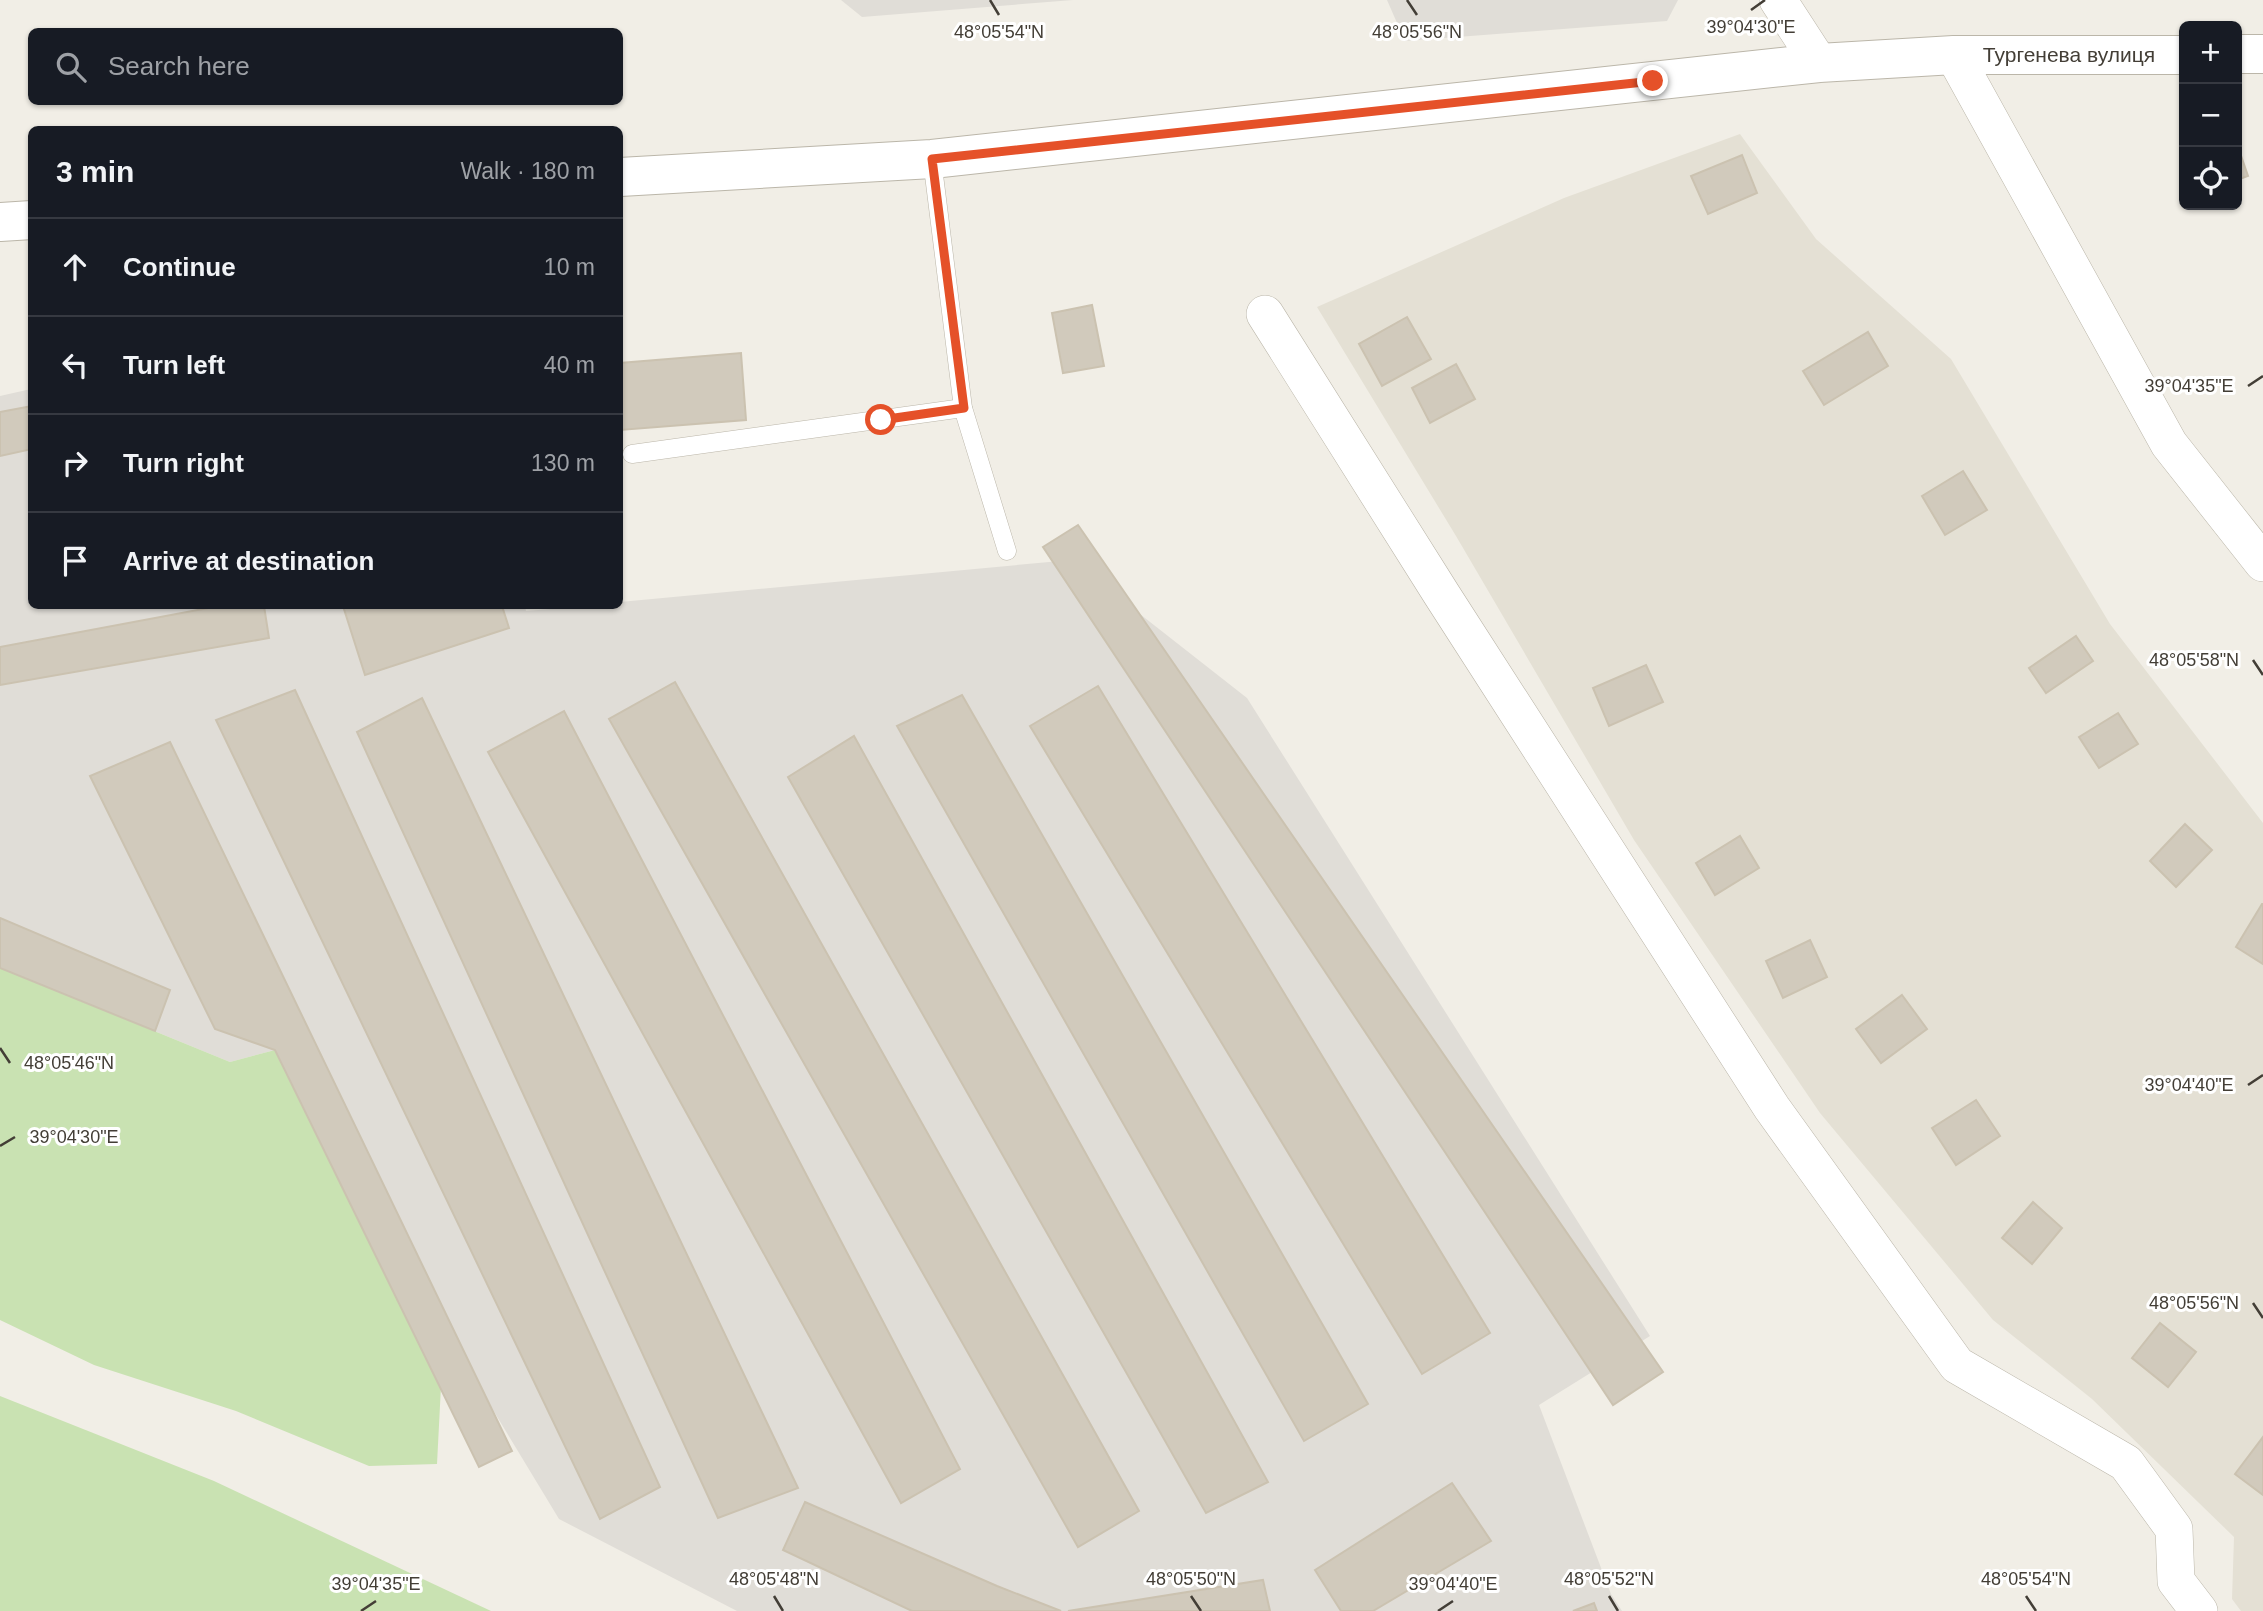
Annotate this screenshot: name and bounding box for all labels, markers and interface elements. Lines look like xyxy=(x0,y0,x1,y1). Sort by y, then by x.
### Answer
text: 39°04'30"E xyxy=(1706,17,1796,37)
map controls xyxy=(2179,21,2242,210)
button: + xyxy=(2179,21,2242,84)
text: 48°05'54"N xyxy=(954,22,1044,42)
text: 48°05'56"N xyxy=(1372,22,1462,42)
search box xyxy=(28,28,623,105)
street label: Тургенева вулиця xyxy=(1983,43,2155,66)
icon: search xyxy=(52,48,90,86)
text: Search here xyxy=(108,51,250,81)
route end xyxy=(1637,65,1668,96)
button: − xyxy=(2179,84,2242,147)
button: locate xyxy=(2179,147,2242,210)
text: 3 min xyxy=(56,155,134,188)
text: Walk · 180 m xyxy=(460,158,595,184)
icon: ahead xyxy=(56,248,94,286)
text: Continue xyxy=(123,252,236,282)
text: 10 m xyxy=(544,254,595,280)
icon: left xyxy=(56,346,94,384)
text: Turn left xyxy=(123,350,225,380)
text: 40 m xyxy=(544,352,595,378)
text: 39°04'35"E xyxy=(2144,376,2234,396)
route start xyxy=(865,404,896,435)
icon: right xyxy=(56,444,94,482)
text: Turn right xyxy=(123,448,244,478)
text: 130 m xyxy=(531,450,595,476)
icon: arrive xyxy=(56,542,94,580)
text: Arrive at destination xyxy=(123,546,374,576)
text: 48°05'58"N xyxy=(2149,650,2239,670)
text: 48°05'46"N xyxy=(24,1053,114,1073)
text: 39°04'40"E xyxy=(2144,1075,2234,1095)
text: 39°04'30"E xyxy=(29,1127,119,1147)
text: 48°05'56"N xyxy=(2149,1293,2239,1313)
text: 48°05'48"N xyxy=(729,1569,819,1589)
text: 48°05'50"N xyxy=(1146,1569,1236,1589)
text: 48°05'52"N xyxy=(1564,1569,1654,1589)
text: 48°05'54"N xyxy=(1981,1569,2071,1589)
text: 39°04'35"E xyxy=(331,1574,421,1594)
text: 39°04'40"E xyxy=(1408,1574,1498,1594)

